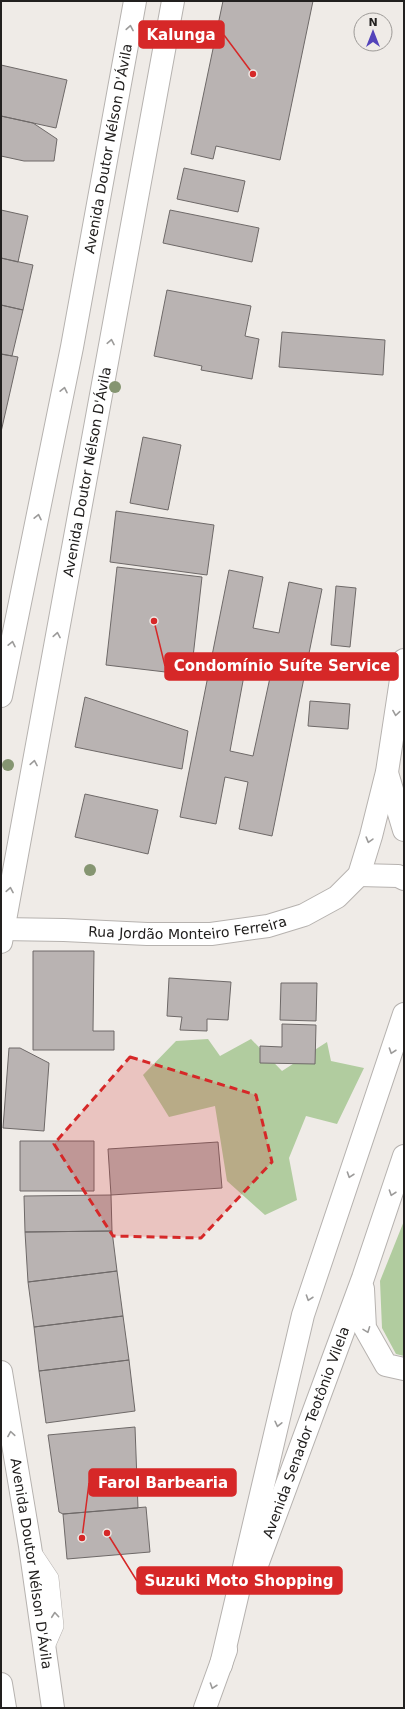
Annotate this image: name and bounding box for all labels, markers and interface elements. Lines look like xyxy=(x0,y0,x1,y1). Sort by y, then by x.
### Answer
north arrow xyxy=(353,12,393,52)
text: N xyxy=(368,16,378,29)
callout: Kalunga xyxy=(139,21,224,48)
one-way arrow xyxy=(125,24,134,31)
text: Kalunga xyxy=(146,26,216,44)
street label: Avenida Doutor Nélson D'Ávila xyxy=(81,42,135,255)
one-way arrow xyxy=(106,338,115,345)
street label: Avenida Doutor Nélson D'Ávila xyxy=(60,365,114,578)
one-way arrow xyxy=(59,386,67,393)
one-way arrow xyxy=(33,514,41,520)
one-way arrow xyxy=(52,632,61,638)
one-way arrow xyxy=(7,641,15,647)
callout: Condomínio Suíte Service xyxy=(165,653,398,680)
text: Condomínio Suíte Service xyxy=(174,657,390,675)
one-way arrow xyxy=(392,710,401,716)
one-way arrow xyxy=(29,759,38,766)
one-way arrow xyxy=(365,836,374,843)
one-way arrow xyxy=(6,887,14,894)
street label: Rua Jordão Monteiro Ferreira xyxy=(88,913,289,942)
one-way arrow xyxy=(388,1048,396,1055)
one-way arrow xyxy=(347,1171,355,1178)
one-way arrow xyxy=(388,1190,396,1197)
one-way arrow xyxy=(305,1294,314,1301)
street label: Avenida Senador Teotônio Vilela xyxy=(260,1324,352,1540)
one-way arrow xyxy=(362,1327,370,1334)
one-way arrow xyxy=(274,1421,282,1427)
one-way arrow xyxy=(7,1431,16,1437)
street label: Avenida Doutor Nélson D'Ávila xyxy=(7,1457,55,1670)
callout: Farol Barbearia xyxy=(89,1469,236,1496)
text: Farol Barbearia xyxy=(98,1474,228,1492)
callout: Suzuki Moto Shopping xyxy=(137,1567,342,1594)
text: Suzuki Moto Shopping xyxy=(145,1572,333,1590)
one-way arrow xyxy=(50,1612,59,1618)
one-way arrow xyxy=(209,1683,218,1690)

